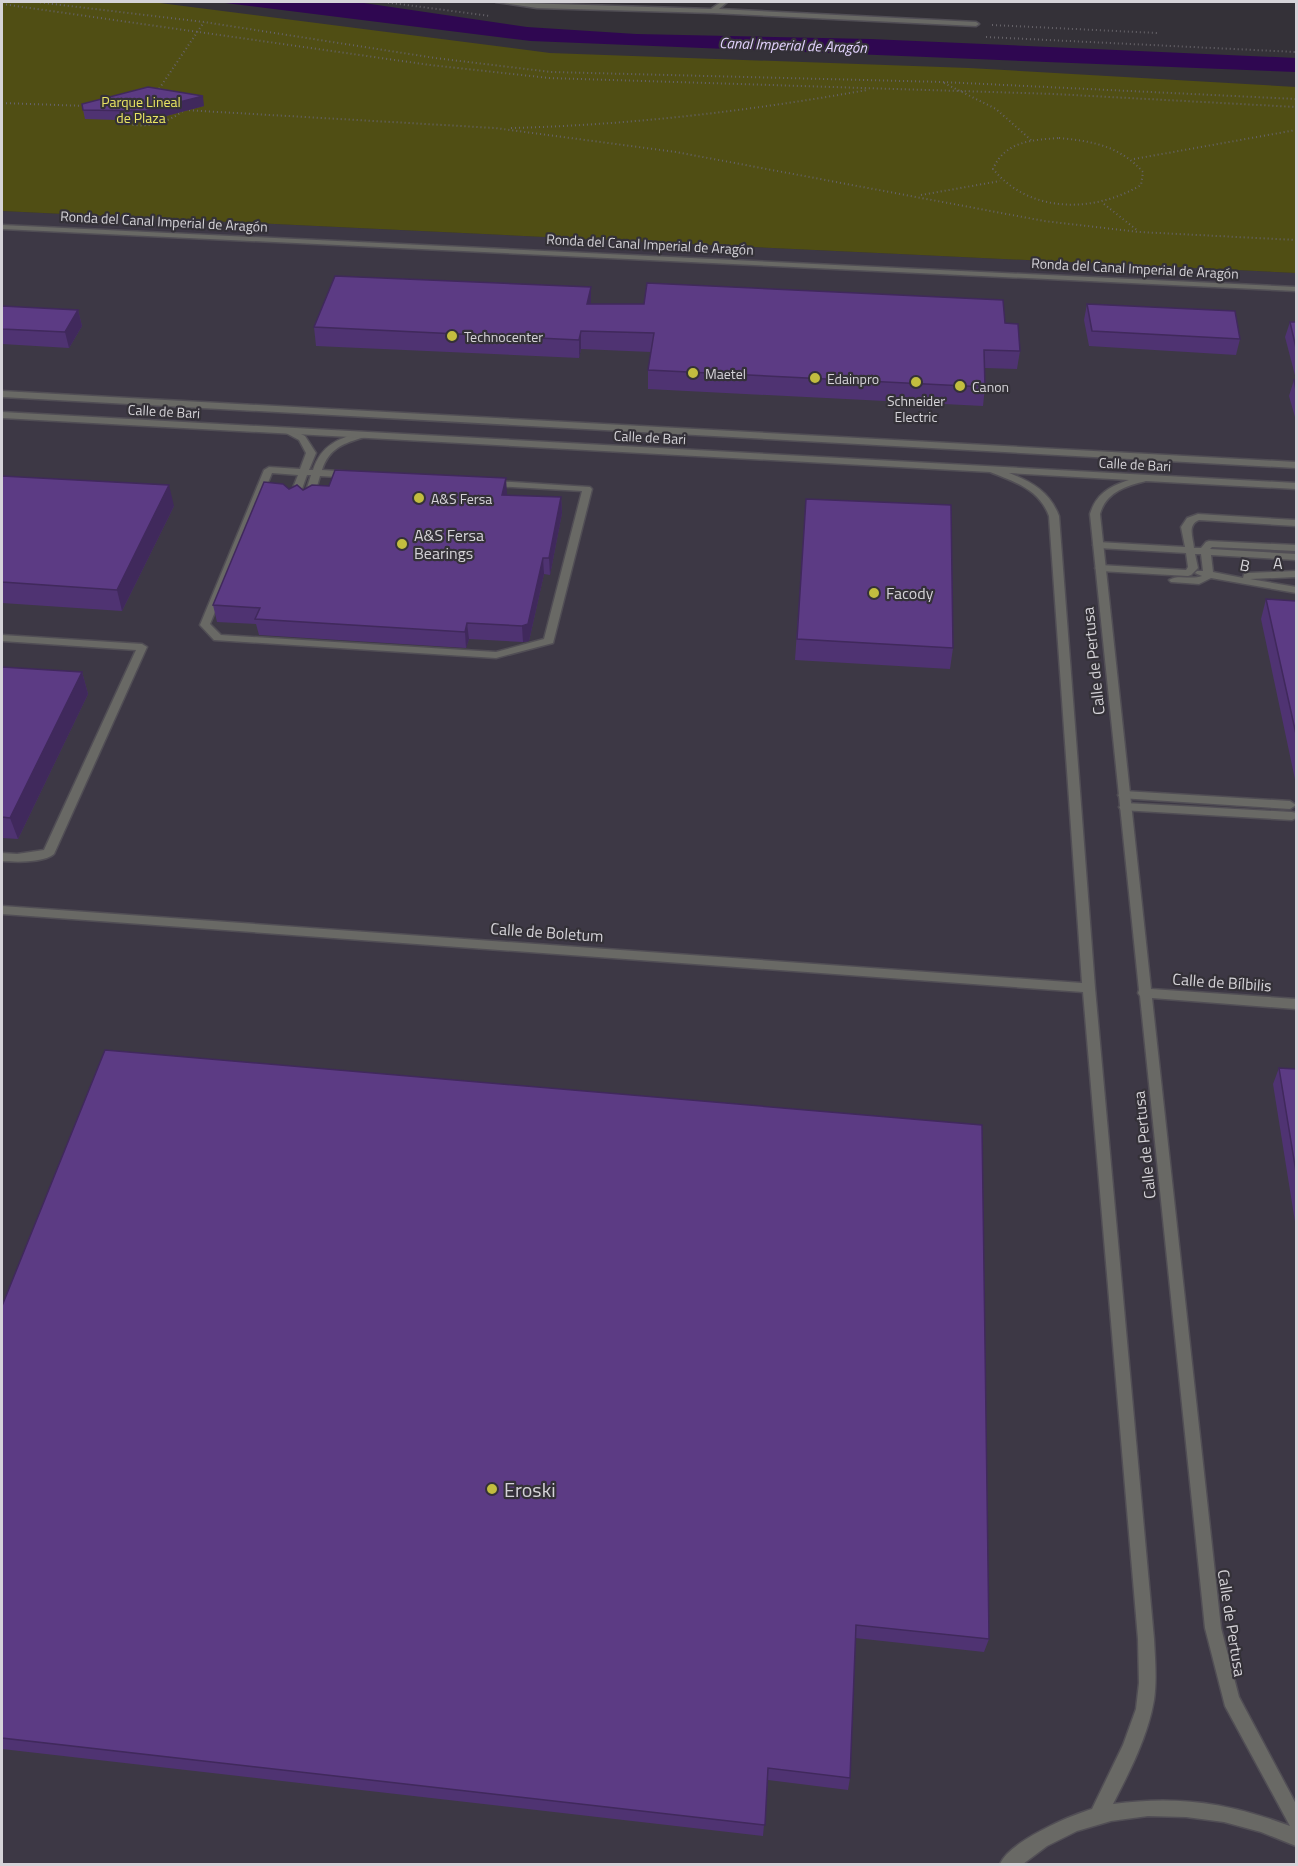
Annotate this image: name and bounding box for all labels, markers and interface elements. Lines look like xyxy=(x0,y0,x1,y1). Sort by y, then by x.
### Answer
water label: Canal Imperial de Aragón xyxy=(719,31,868,59)
park label: Parque Lineal de Plaza xyxy=(101,91,181,128)
street label: Ronda del Canal Imperial de Aragón xyxy=(60,205,268,237)
street label: Ronda del Canal Imperial de Aragón xyxy=(546,228,754,260)
street label: Ronda del Canal Imperial de Aragón xyxy=(1031,252,1239,284)
place label: Technocenter xyxy=(464,326,543,347)
marker: Technocenter xyxy=(445,329,459,343)
place label: Maetel xyxy=(705,363,746,384)
marker: Maetel xyxy=(686,366,700,380)
place label: Edainpro xyxy=(827,368,879,389)
marker: Edainpro xyxy=(808,371,822,385)
marker: Schneider Electric xyxy=(909,375,923,389)
place label: Canon xyxy=(972,376,1009,397)
marker: Canon xyxy=(953,379,967,393)
place label: Schneider Electric xyxy=(887,390,945,427)
street label: Calle de Bari xyxy=(127,399,201,423)
street label: Calle de Bari xyxy=(613,425,687,449)
street label: Calle de Bari xyxy=(1098,452,1172,476)
place label: A&S Fersa xyxy=(431,488,492,509)
marker: A&S Fersa xyxy=(412,491,426,505)
place label: A&S Fersa Bearings xyxy=(414,523,484,565)
marker: A&S Fersa Bearings xyxy=(395,537,409,551)
street label: A xyxy=(1273,551,1284,575)
street label: B xyxy=(1238,552,1252,578)
place label: Facody xyxy=(886,581,934,605)
marker: Facody xyxy=(867,586,881,600)
street label: Calle de Pertusa xyxy=(1075,606,1111,716)
street label: Calle de Boletum xyxy=(490,916,604,948)
street label: Calle de Bílbilis xyxy=(1172,967,1272,997)
street label: Calle de Pertusa xyxy=(1126,1090,1162,1200)
place label: Eroski xyxy=(504,1474,556,1505)
marker: Eroski xyxy=(485,1482,499,1496)
street label: Calle de Pertusa xyxy=(1212,1568,1252,1678)

